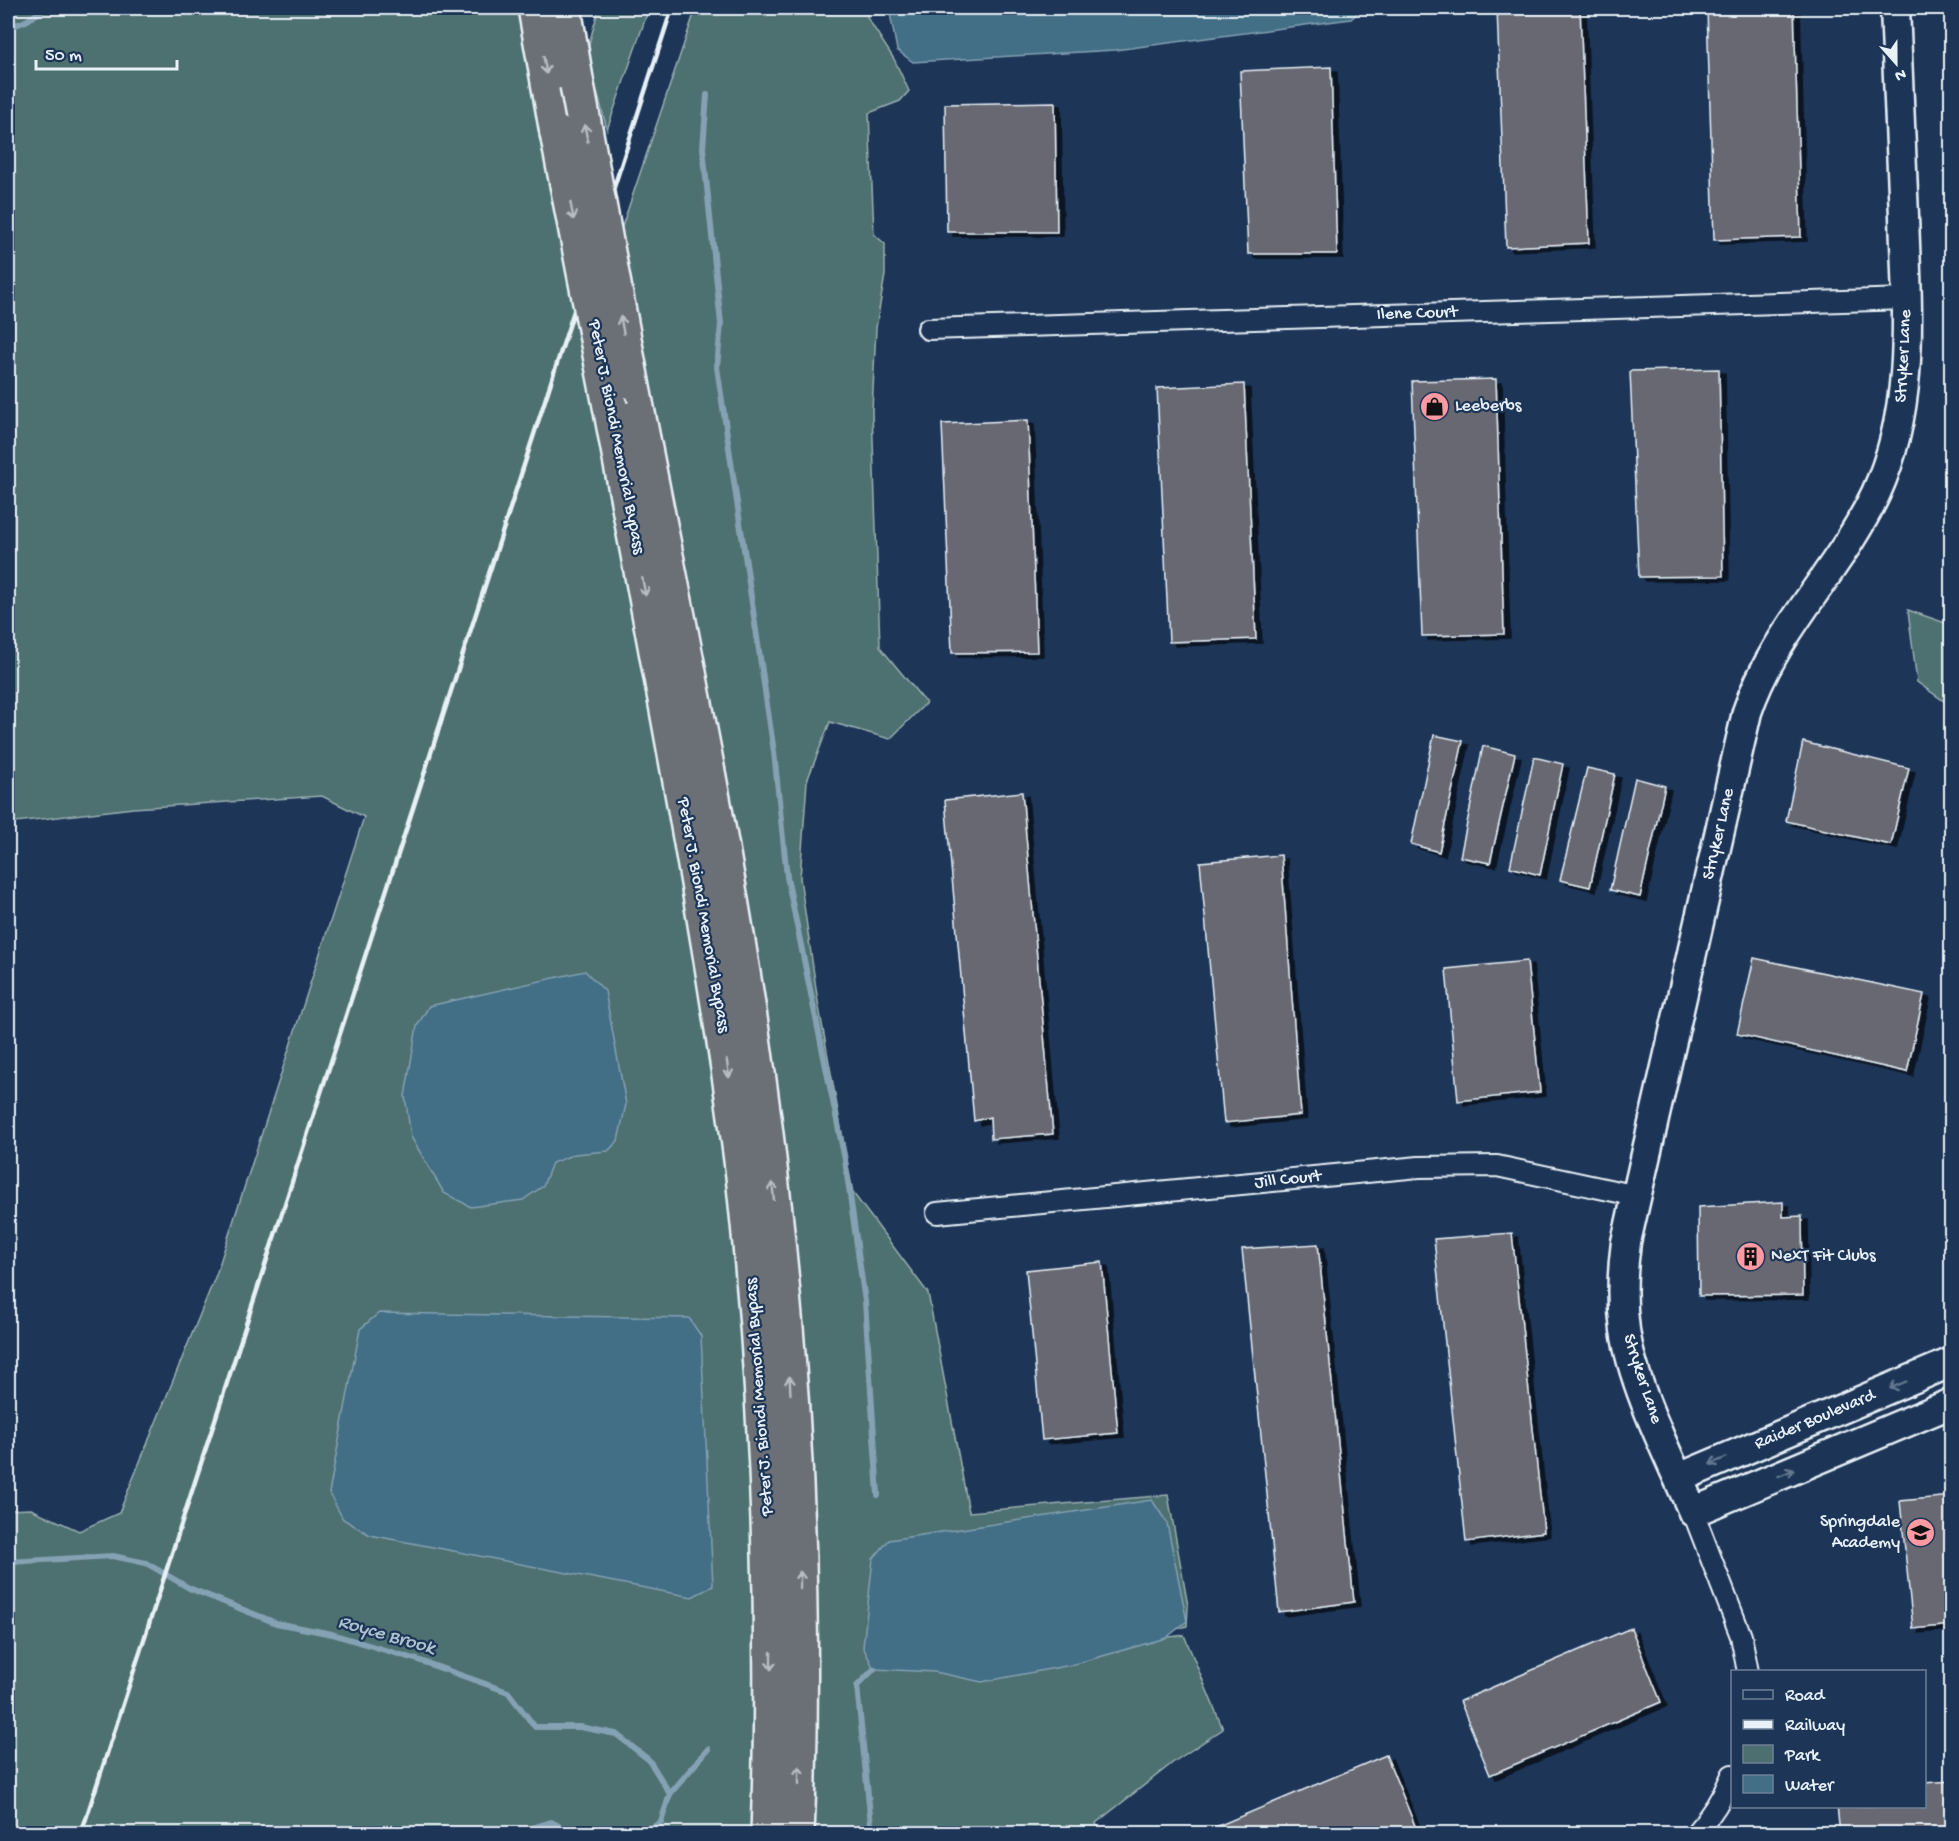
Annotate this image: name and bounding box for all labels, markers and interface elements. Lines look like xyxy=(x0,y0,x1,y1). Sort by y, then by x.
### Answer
scale bar xyxy=(36,33,177,71)
north arrow xyxy=(1866,33,1926,93)
text: 50 m xyxy=(45,46,82,67)
one-way arrow xyxy=(540,55,551,74)
text: N xyxy=(1891,63,1908,85)
one-way arrow xyxy=(580,124,591,143)
one-way arrow xyxy=(567,200,578,220)
street label: Ilene Court xyxy=(1376,302,1459,326)
street label: Stryker Lane xyxy=(1891,308,1917,403)
one-way arrow xyxy=(616,315,627,335)
street label: Peter J. Biondi Memorial Bypass xyxy=(583,317,649,557)
shop icon: Leeberbs xyxy=(1418,390,1450,422)
place label: Leeberbs xyxy=(1455,396,1523,417)
one-way arrow xyxy=(639,577,650,596)
street label: Stryker Lane xyxy=(1698,785,1740,882)
street label: Peter J. Biondi Memorial Bypass xyxy=(672,795,734,1035)
one-way arrow xyxy=(723,1058,734,1078)
street label: Jill Court xyxy=(1254,1166,1324,1194)
one-way arrow xyxy=(767,1182,778,1202)
building icon: NexT Fit Clubs xyxy=(1734,1240,1766,1272)
place label: NexT Fit Clubs xyxy=(1771,1246,1877,1267)
street label: Peter J. Biondi Memorial Bypass xyxy=(741,1276,779,1518)
street label: Stryker Lane xyxy=(1618,1331,1667,1427)
one-way arrow xyxy=(784,1376,795,1396)
one-way arrow xyxy=(1889,1380,1907,1391)
street label: Raider Boulevard xyxy=(1752,1385,1880,1455)
one-way arrow xyxy=(1709,1456,1728,1467)
one-way arrow xyxy=(1776,1467,1795,1478)
place label: Springdale Academy xyxy=(1820,1512,1901,1554)
school or university icon: Springdale Academy xyxy=(1905,1516,1937,1548)
one-way arrow xyxy=(794,1571,806,1591)
water label: Royce Brook xyxy=(335,1611,439,1661)
one-way arrow xyxy=(765,1650,777,1670)
legend xyxy=(1731,1670,1926,1808)
text: Road xyxy=(1785,1686,1826,1707)
text: Railway xyxy=(1785,1716,1845,1737)
text: Park xyxy=(1784,1746,1821,1767)
one-way arrow xyxy=(793,1766,805,1786)
text: Water xyxy=(1785,1776,1835,1797)

